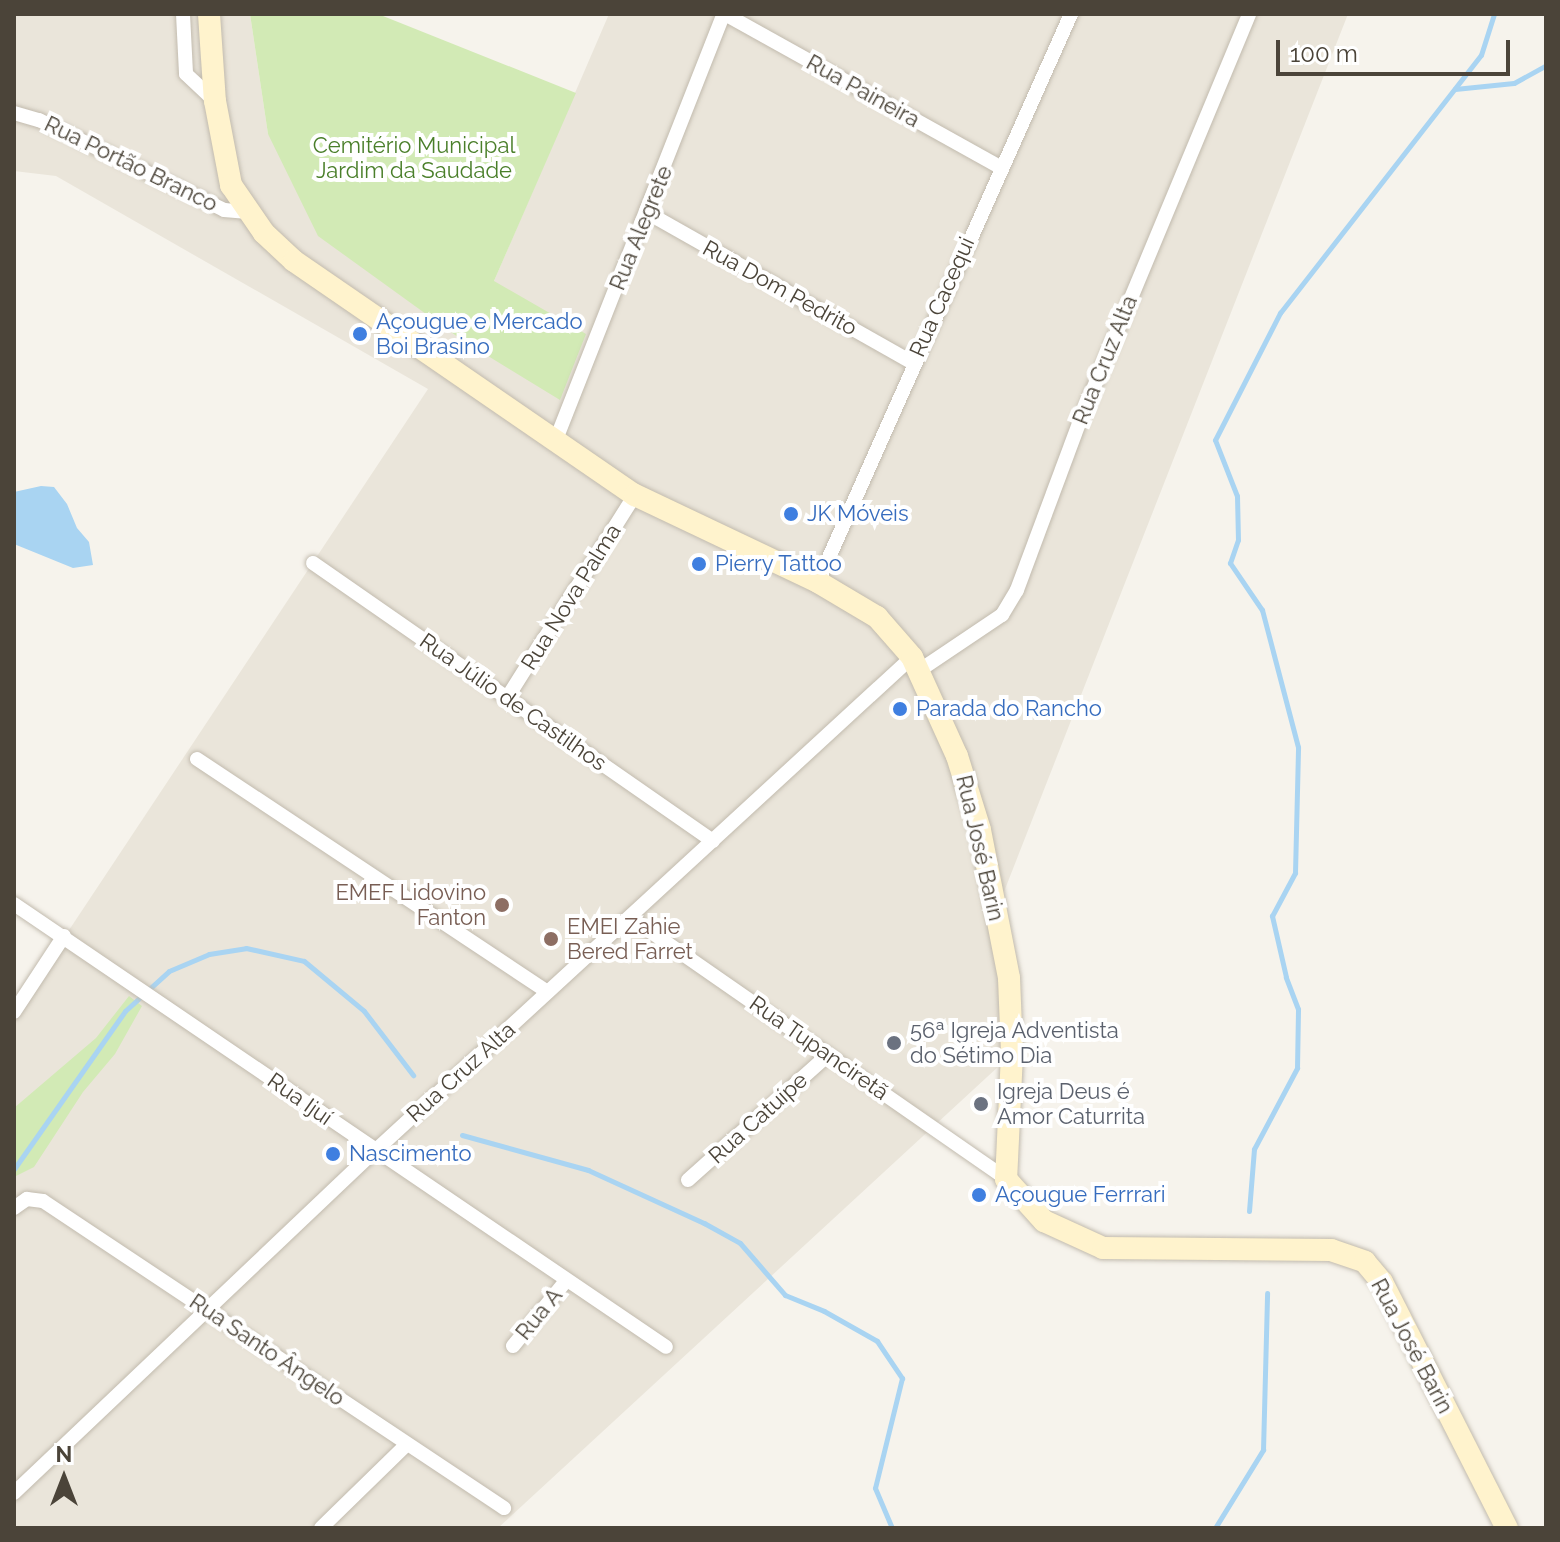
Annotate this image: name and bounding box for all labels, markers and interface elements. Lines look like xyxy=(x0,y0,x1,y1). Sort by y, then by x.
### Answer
scale bar xyxy=(1280,24,1514,74)
text: 100 m xyxy=(1290,39,1358,68)
street label: Rua Paineira xyxy=(802,49,924,133)
street label: Rua Portão Branco xyxy=(40,111,222,217)
park label: Cemitério Municipal Jardim da Saudade xyxy=(313,132,515,184)
street label: Rua Alegrete xyxy=(604,162,678,294)
street label: Rua Cacequi xyxy=(904,233,980,361)
street label: Rua Dom Pedrito xyxy=(698,235,862,341)
street label: Rua Cruz Alta xyxy=(1067,291,1143,429)
place label: Açougue e Mercado Boi Brasino xyxy=(376,308,583,360)
marker: Açougue e Mercado Boi Brasino xyxy=(351,325,369,343)
place label: JK Móveis xyxy=(807,501,909,527)
marker: JK Móveis xyxy=(782,505,800,523)
street label: Rua Nova Palma xyxy=(516,519,626,675)
place label: Pierry Tattoo xyxy=(715,551,843,577)
marker: Pierry Tattoo xyxy=(690,555,708,573)
street label: Rua Júlio de Castilhos xyxy=(414,627,612,777)
place label: Parada do Rancho xyxy=(916,696,1102,722)
marker: Parada do Rancho xyxy=(891,700,909,718)
street label: Rua José Barin xyxy=(950,772,1010,924)
place label: EMEF Lidovino Fanton xyxy=(335,879,486,930)
marker: EMEF Lidovino Fanton xyxy=(493,896,511,914)
place label: EMEI Zahie Bered Farret xyxy=(567,913,693,964)
marker: EMEI Zahie Bered Farret xyxy=(542,930,560,948)
street label: Rua Tupanciretã xyxy=(744,990,894,1106)
street label: Rua Cruz Alta xyxy=(401,1016,521,1128)
place label: 56ª Igreja Adventista do Sétimo Dia xyxy=(910,1017,1119,1068)
marker: 56ª Igreja Adventista do Sétimo Dia xyxy=(885,1034,903,1052)
street label: Rua Ijuí xyxy=(262,1067,338,1131)
street label: Rua Catuípe xyxy=(703,1067,813,1169)
place label: Igreja Deus é Amor Caturrita xyxy=(997,1078,1146,1130)
marker: Igreja Deus é Amor Caturrita xyxy=(972,1095,990,1113)
place label: Nascimento xyxy=(349,1141,471,1167)
marker: Nascimento xyxy=(324,1145,342,1163)
place label: Açougue Ferrrari xyxy=(995,1182,1166,1208)
marker: Açougue Ferrrari xyxy=(970,1186,988,1204)
street label: Rua José Barin xyxy=(1365,1274,1459,1418)
street label: Rua A xyxy=(510,1282,568,1346)
street label: Rua Santo Ângelo xyxy=(184,1288,350,1412)
north arrow xyxy=(24,1438,104,1518)
text: N xyxy=(56,1441,72,1467)

